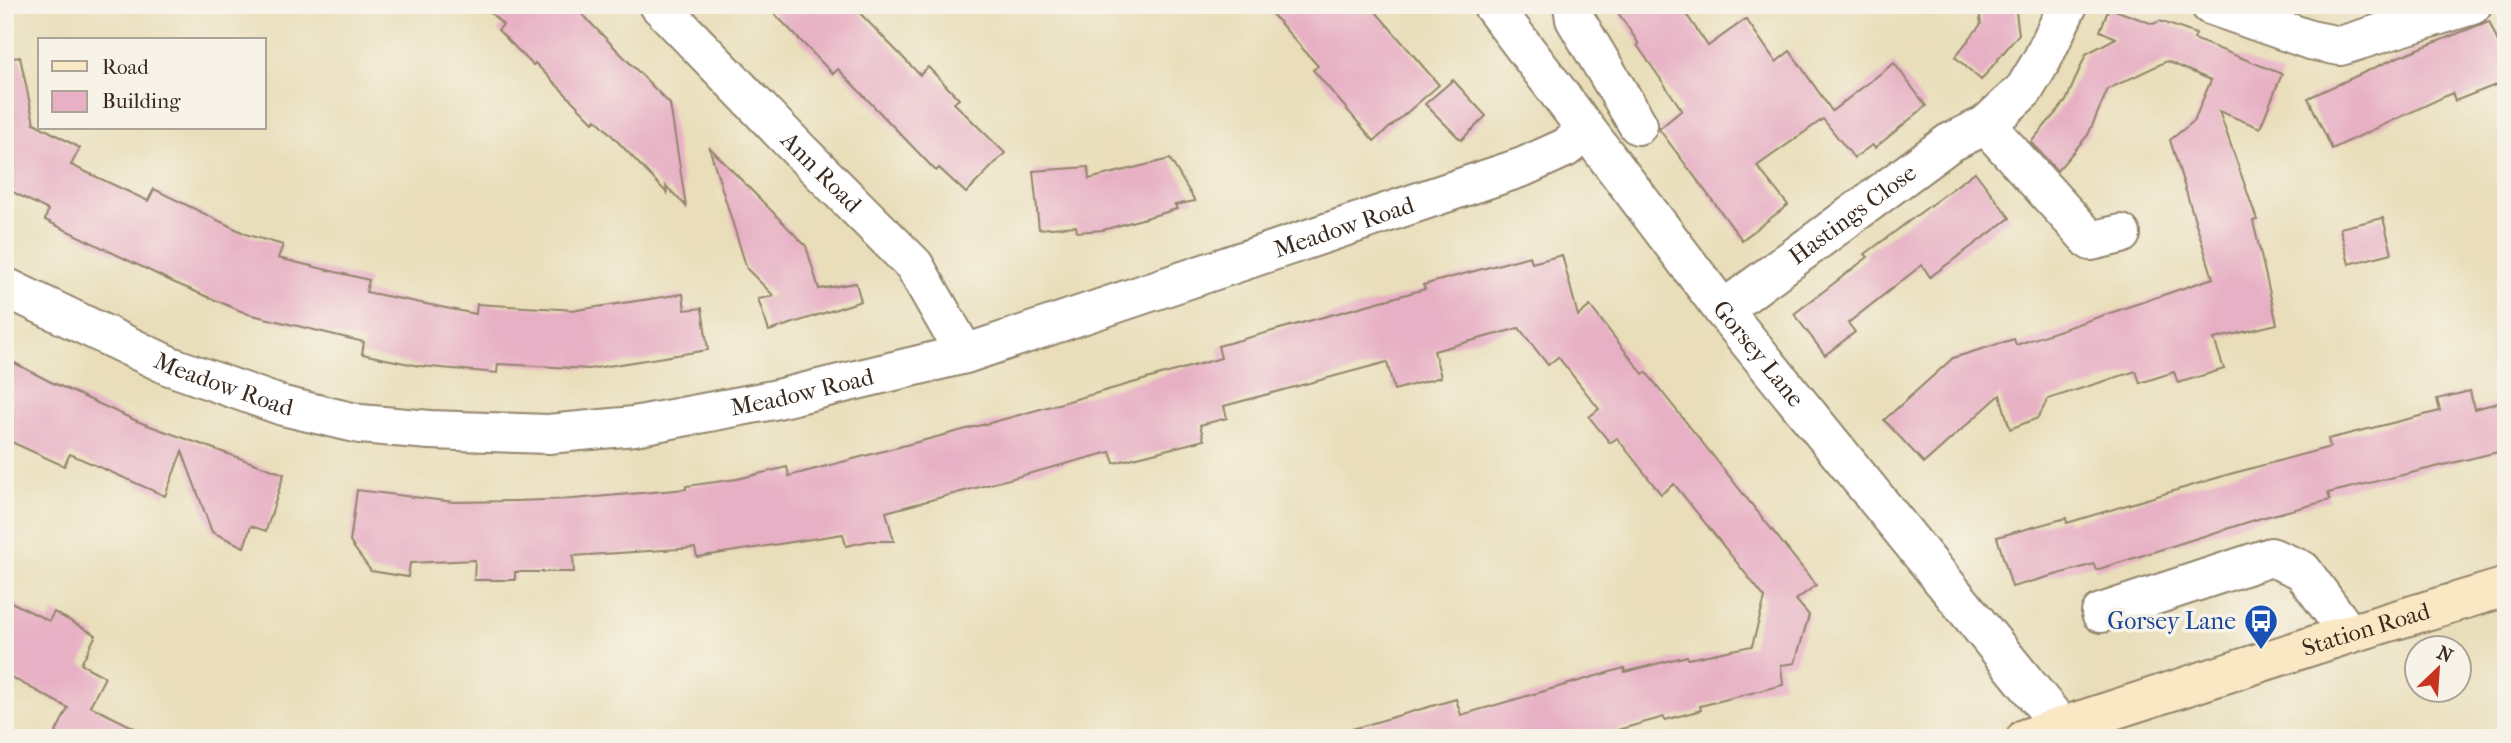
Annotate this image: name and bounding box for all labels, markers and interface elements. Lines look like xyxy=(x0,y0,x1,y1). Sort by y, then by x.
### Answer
legend xyxy=(38,38,266,130)
text: Road xyxy=(102,55,149,79)
text: Building xyxy=(102,89,181,113)
street label: Ann Road xyxy=(775,125,868,219)
street label: Hastings Close xyxy=(1783,158,1922,270)
street label: Meadow Road xyxy=(1270,190,1418,263)
street label: Gorsey Lane xyxy=(1707,295,1810,413)
street label: Meadow Road xyxy=(150,347,297,422)
street label: Meadow Road xyxy=(728,362,877,422)
street label: Station Road xyxy=(2299,596,2434,662)
bus stop icon: Gorsey Lane xyxy=(2242,602,2280,651)
place label: Gorsey Lane xyxy=(2107,607,2236,635)
north arrow xyxy=(2402,634,2472,704)
text: N xyxy=(2434,641,2456,668)

